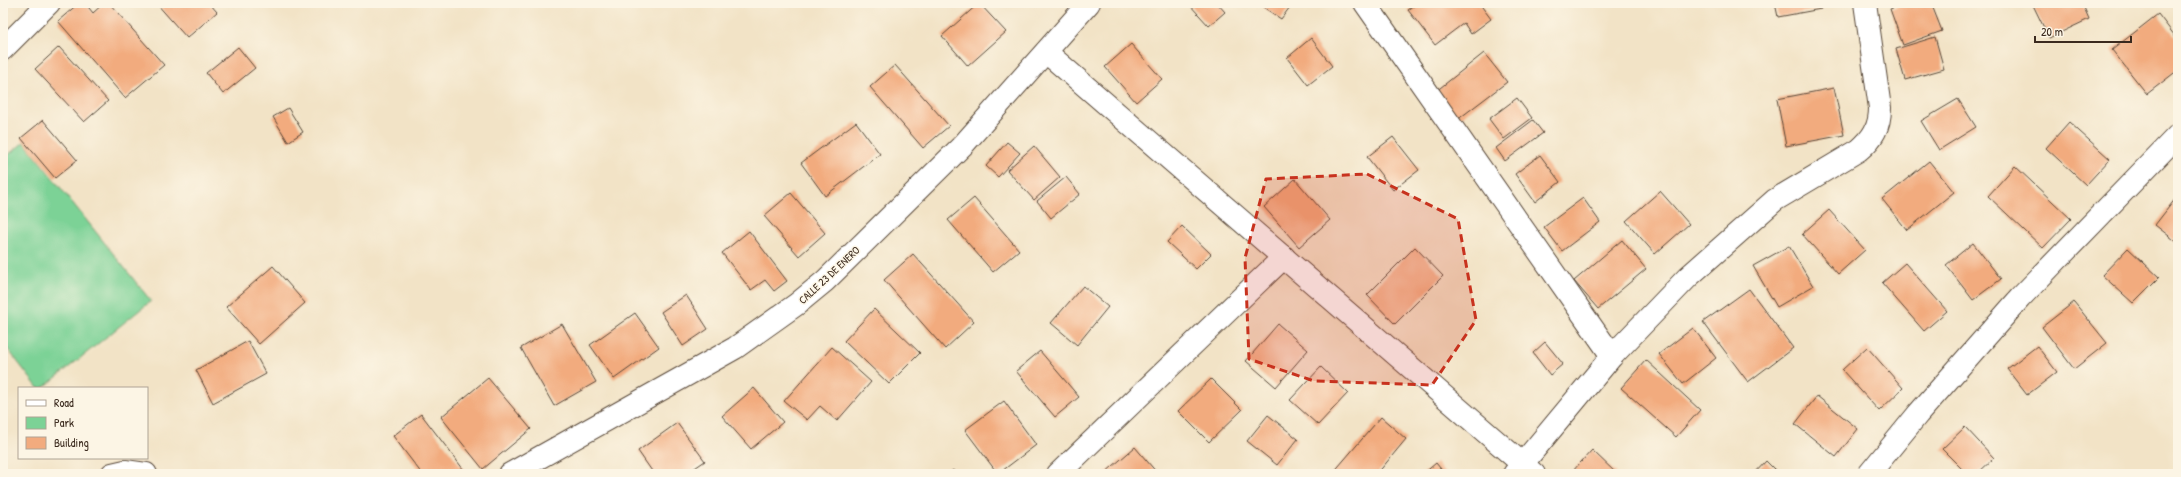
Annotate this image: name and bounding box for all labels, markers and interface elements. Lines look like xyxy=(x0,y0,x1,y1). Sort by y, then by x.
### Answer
scale bar xyxy=(2035,18,2131,44)
text: 20 m xyxy=(2041,23,2063,40)
street label: CALLE 23 DE ENERO xyxy=(795,243,863,307)
legend xyxy=(18,387,148,459)
text: Road xyxy=(54,394,74,411)
text: Park xyxy=(54,414,74,431)
text: Building xyxy=(54,434,89,451)

